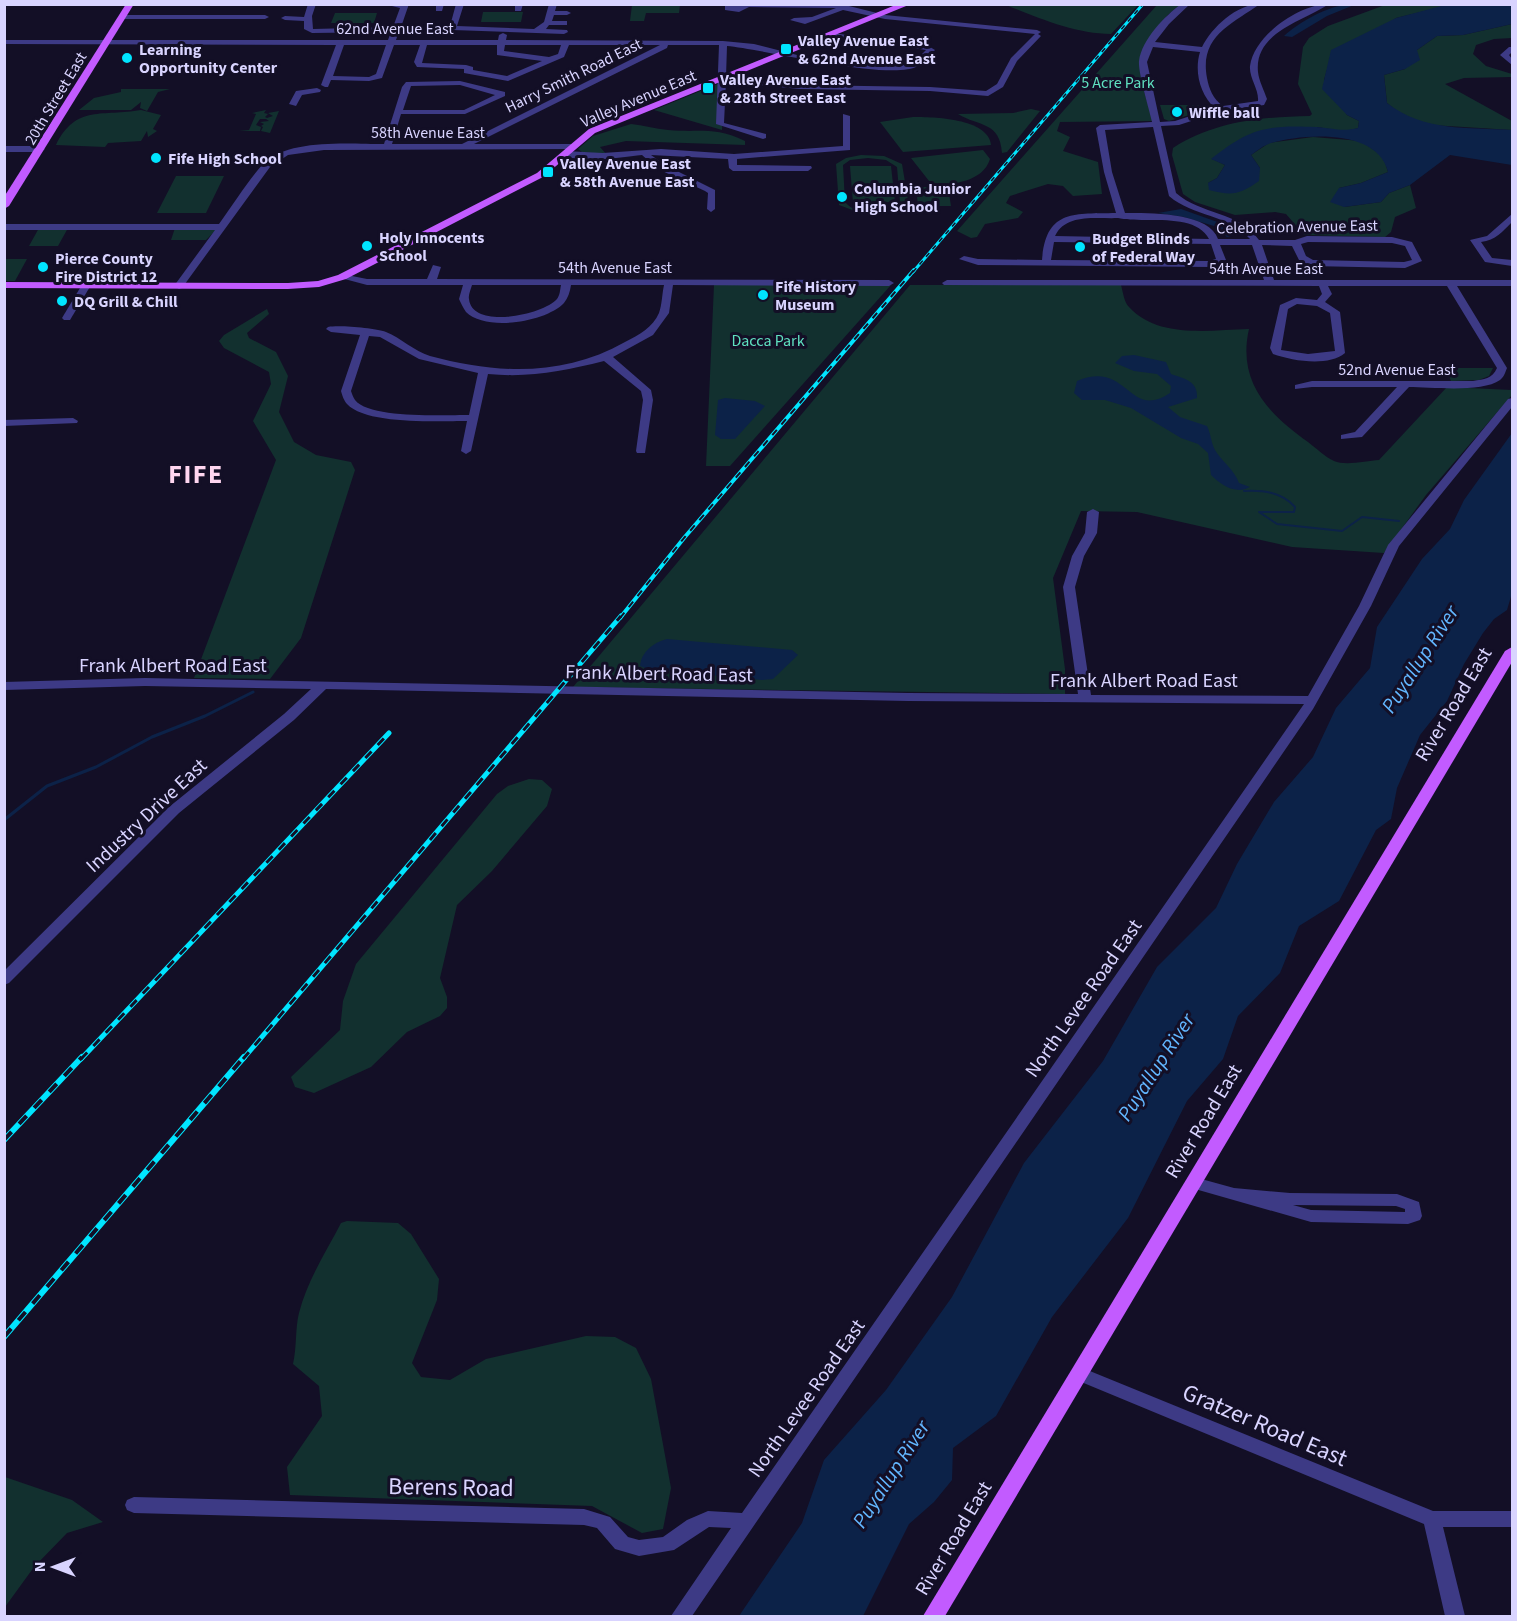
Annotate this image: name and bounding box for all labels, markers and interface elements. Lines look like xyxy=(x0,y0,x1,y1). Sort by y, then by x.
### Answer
street label: 62nd Avenue East xyxy=(336,18,454,40)
place label: Valley Avenue East & 62nd Avenue East xyxy=(797,30,936,70)
street label: Harry Smith Road East xyxy=(501,33,646,119)
place label: Learning Opportunity Center xyxy=(139,39,278,79)
marker: Valley Avenue East & 62nd Avenue East xyxy=(779,42,793,56)
street label: 20th Street East xyxy=(19,47,93,149)
marker: Learning Opportunity Center xyxy=(120,51,134,65)
street label: Valley Avenue East xyxy=(577,64,700,133)
place label: Valley Avenue East & 28th Street East xyxy=(719,69,851,109)
park label: 5 Acre Park xyxy=(1081,72,1155,94)
marker: Valley Avenue East & 28th Street East xyxy=(701,81,715,95)
place label: Wiffle ball xyxy=(1189,102,1260,124)
marker: Wiffle ball xyxy=(1170,105,1184,119)
street label: 58th Avenue East xyxy=(371,122,486,144)
place label: Fife High School xyxy=(168,148,282,170)
marker: Fife High School xyxy=(149,151,163,165)
place label: Valley Avenue East & 58th Avenue East xyxy=(559,153,695,193)
marker: Valley Avenue East & 58th Avenue East xyxy=(541,165,555,179)
place label: Columbia Junior High School xyxy=(854,178,971,218)
marker: Columbia Junior High School xyxy=(835,190,849,204)
street label: Celebration Avenue East xyxy=(1216,215,1379,239)
place label: Holy Innocents School xyxy=(379,227,484,267)
place label: Budget Blinds of Federal Way xyxy=(1092,228,1196,268)
marker: Holy Innocents School xyxy=(360,239,374,253)
marker: Budget Blinds of Federal Way xyxy=(1073,240,1087,254)
place label: Pierce County Fire District 12 xyxy=(55,248,157,288)
street label: 54th Avenue East xyxy=(558,257,673,279)
street label: 54th Avenue East xyxy=(1209,258,1324,280)
marker: Pierce County Fire District 12 xyxy=(36,260,50,274)
place label: Fife History Museum xyxy=(775,276,857,316)
marker: Fife History Museum xyxy=(756,288,770,302)
place label: DQ Grill & Chill xyxy=(74,291,178,313)
marker: DQ Grill & Chill xyxy=(55,294,69,308)
park label: Dacca Park xyxy=(731,330,805,352)
street label: 52nd Avenue East xyxy=(1338,359,1456,381)
district label: FIFE xyxy=(168,456,224,493)
water label: Puyallup River xyxy=(1374,599,1467,719)
street label: River Road East xyxy=(1409,642,1499,767)
street label: Frank Albert Road East xyxy=(79,652,267,680)
street label: Frank Albert Road East xyxy=(565,658,753,690)
street label: Frank Albert Road East xyxy=(1050,667,1238,695)
street label: Industry Drive East xyxy=(80,752,214,879)
street label: North Levee Road East xyxy=(1019,914,1149,1083)
water label: Puyallup River xyxy=(1110,1007,1203,1127)
street label: River Road East xyxy=(1159,1059,1249,1184)
street label: North Levee Road East xyxy=(742,1314,872,1483)
street label: Gratzer Road East xyxy=(1177,1375,1353,1476)
water label: Puyallup River xyxy=(845,1414,938,1534)
street label: Berens Road xyxy=(388,1469,514,1506)
street label: River Road East xyxy=(909,1476,999,1601)
north arrow xyxy=(24,1537,84,1597)
text: N xyxy=(29,1562,51,1572)

